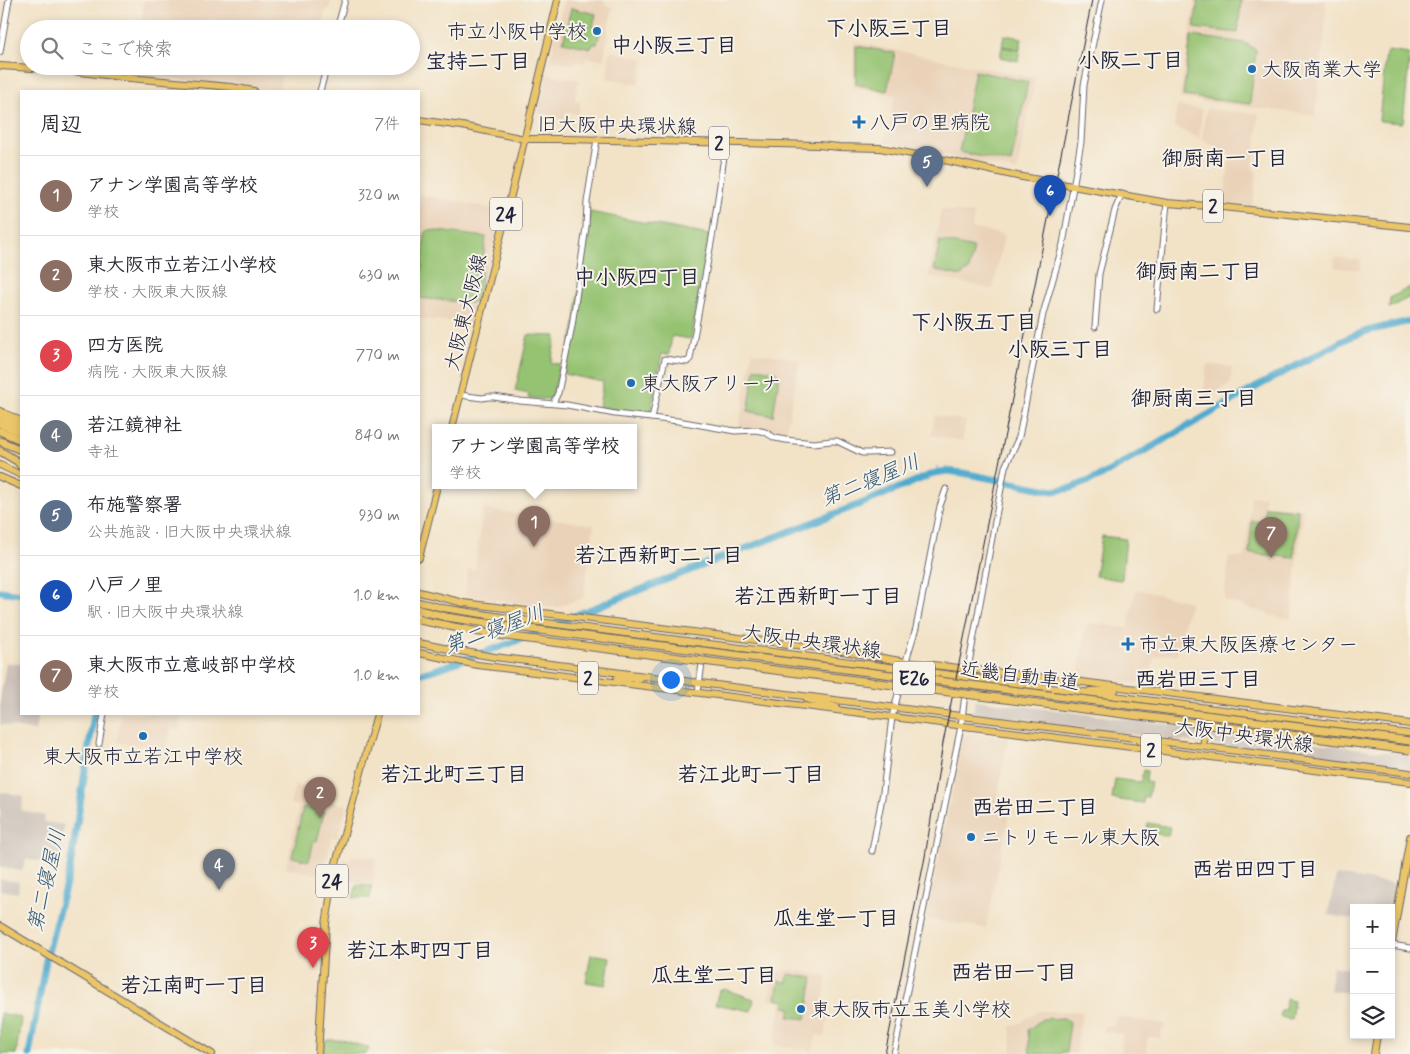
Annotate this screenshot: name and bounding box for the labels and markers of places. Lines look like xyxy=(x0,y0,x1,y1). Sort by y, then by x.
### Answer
place label: 市立小阪中学校 xyxy=(447,19,587,46)
marker: 市立小阪中学校 xyxy=(591,25,603,37)
place label: 大阪商業大学 xyxy=(1262,57,1382,84)
marker: 大阪商業大学 xyxy=(1246,63,1258,75)
place label: 八戸の里病院 xyxy=(870,110,990,137)
marker: 八戸の里病院 xyxy=(852,115,866,129)
pin: 5 xyxy=(911,146,943,187)
pin: 6 xyxy=(1034,175,1066,216)
place label: 東大阪アリーナ xyxy=(641,371,781,398)
marker: 東大阪アリーナ xyxy=(625,377,637,389)
pin: 1 xyxy=(518,506,550,547)
pin: 7 xyxy=(1255,517,1287,558)
place label: 市立東大阪医療センター xyxy=(1139,632,1358,659)
marker: 市立東大阪医療センター xyxy=(1121,637,1135,651)
marker: 東大阪市立若江中学校 xyxy=(137,730,149,742)
place label: 東大阪市立若江中学校 xyxy=(43,744,243,771)
pin: 2 xyxy=(304,777,336,818)
place label: ニトリモール東大阪 xyxy=(981,825,1160,852)
marker: ニトリモール東大阪 xyxy=(965,831,977,843)
pin: 4 xyxy=(203,849,235,890)
pin: 3 xyxy=(297,927,329,968)
place label: 東大阪市立玉美小学校 xyxy=(811,997,1011,1024)
marker: 東大阪市立玉美小学校 xyxy=(795,1003,807,1015)

